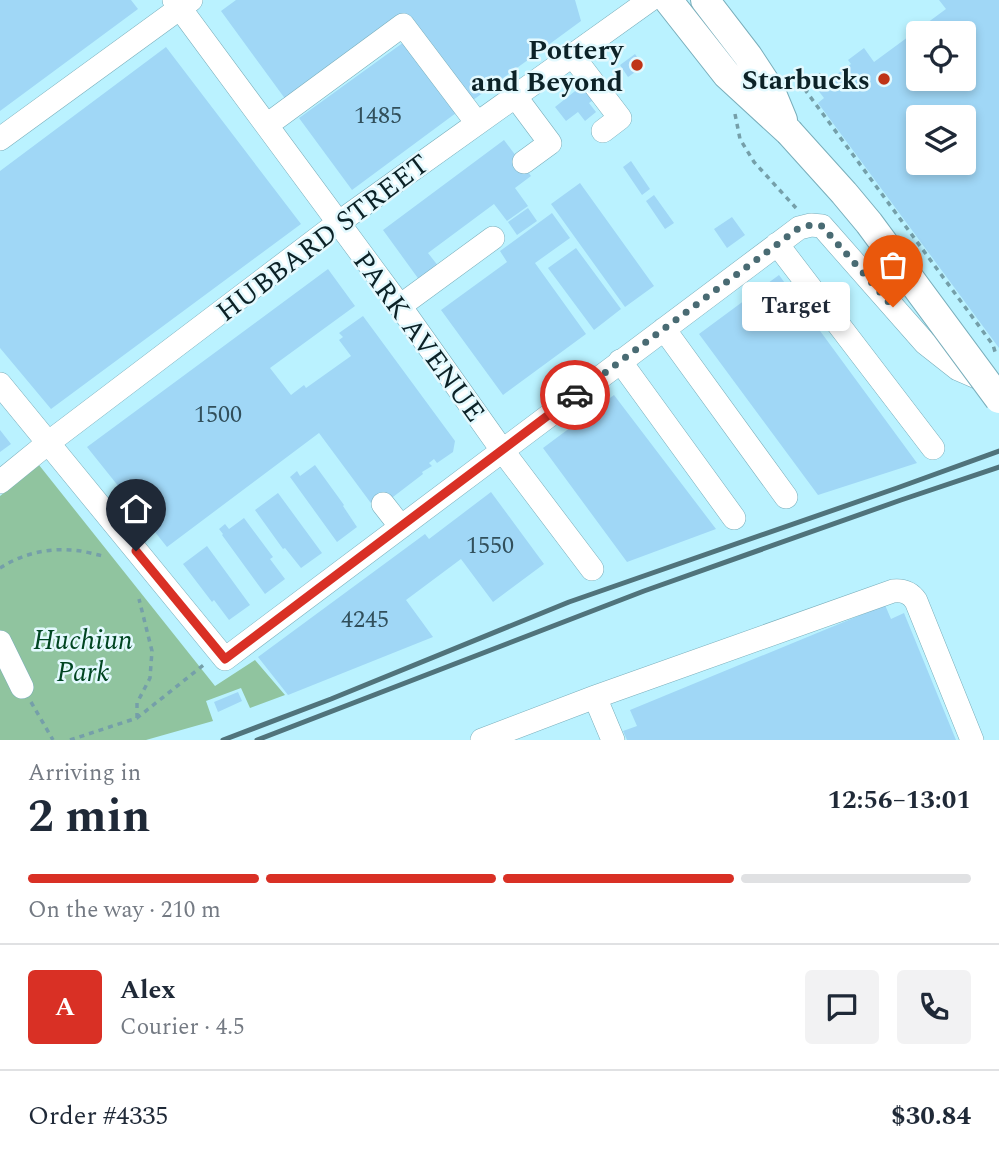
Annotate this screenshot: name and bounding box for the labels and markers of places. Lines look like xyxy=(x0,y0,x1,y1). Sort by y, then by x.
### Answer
place label: Pottery and Beyond xyxy=(471,29,625,104)
marker: Pottery and Beyond xyxy=(629,57,645,73)
place label: Starbucks xyxy=(742,59,870,102)
marker: Starbucks xyxy=(876,71,892,87)
pin xyxy=(863,235,923,307)
callout: Target xyxy=(742,282,851,332)
pin xyxy=(106,479,166,551)

